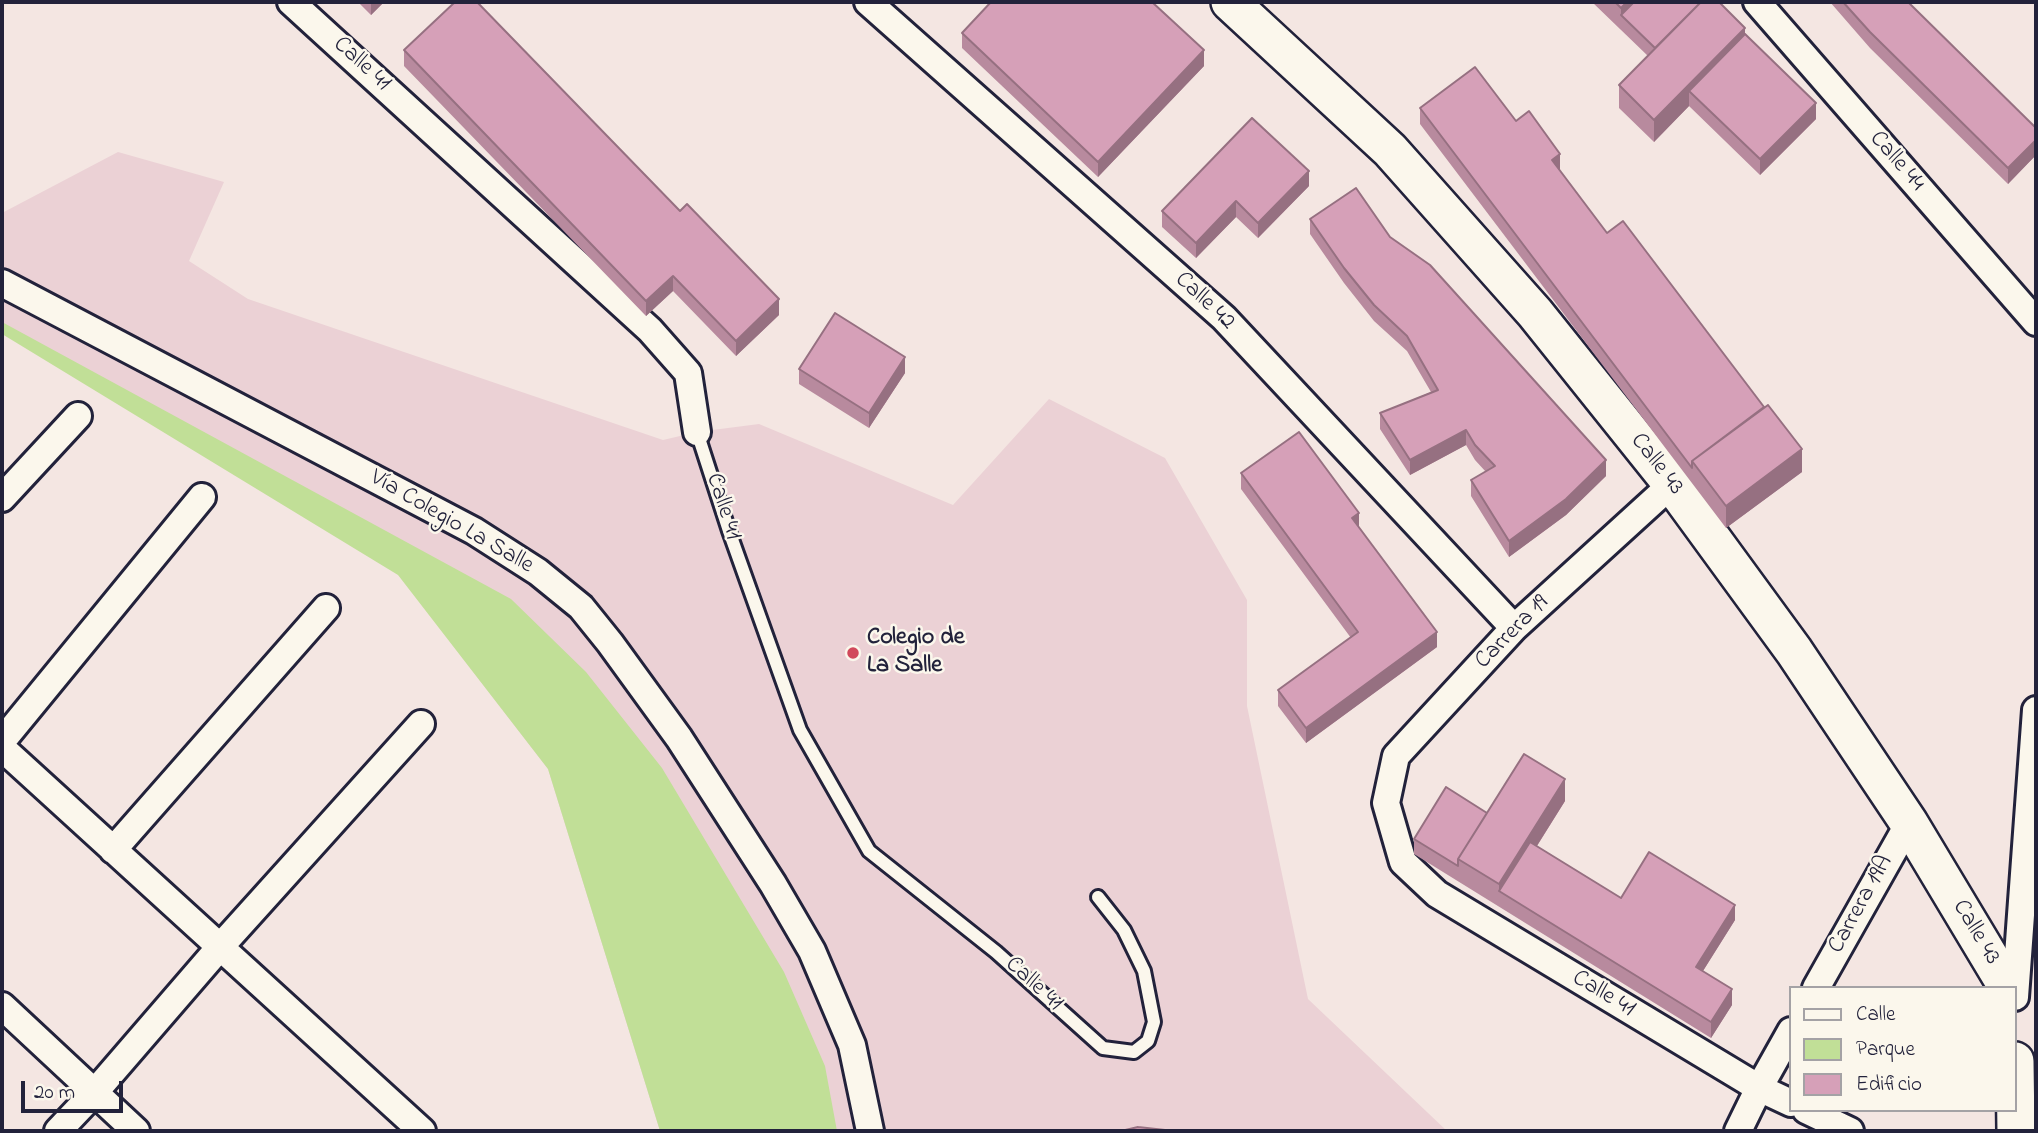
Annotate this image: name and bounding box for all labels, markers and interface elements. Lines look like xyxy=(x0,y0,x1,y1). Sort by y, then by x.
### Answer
street label: Calle 41 xyxy=(326,31,396,99)
street label: Calle 44 xyxy=(1862,126,1930,198)
street label: Calle 42 xyxy=(1168,267,1240,337)
street label: Calle 43 xyxy=(1623,428,1689,502)
street label: Vía Colegio La Salle xyxy=(364,465,538,581)
street label: Calle 41 xyxy=(698,470,746,544)
street label: Carrera 19 xyxy=(1470,590,1556,676)
place label: Colegio de La Salle xyxy=(867,625,965,681)
marker: Colegio de La Salle xyxy=(845,645,861,661)
street label: Carrera 19A xyxy=(1823,851,1901,959)
street label: Calle 43 xyxy=(1944,895,2006,971)
street label: Calle 41 xyxy=(998,951,1068,1019)
street label: Calle 41 xyxy=(1566,965,1640,1025)
legend xyxy=(1790,986,2017,1112)
text: Calle xyxy=(1856,1000,1895,1030)
text: Parque xyxy=(1856,1035,1915,1065)
scale bar xyxy=(24,1066,126,1110)
text: Edificio xyxy=(1856,1070,1922,1100)
text: 20 m xyxy=(34,1078,75,1108)

